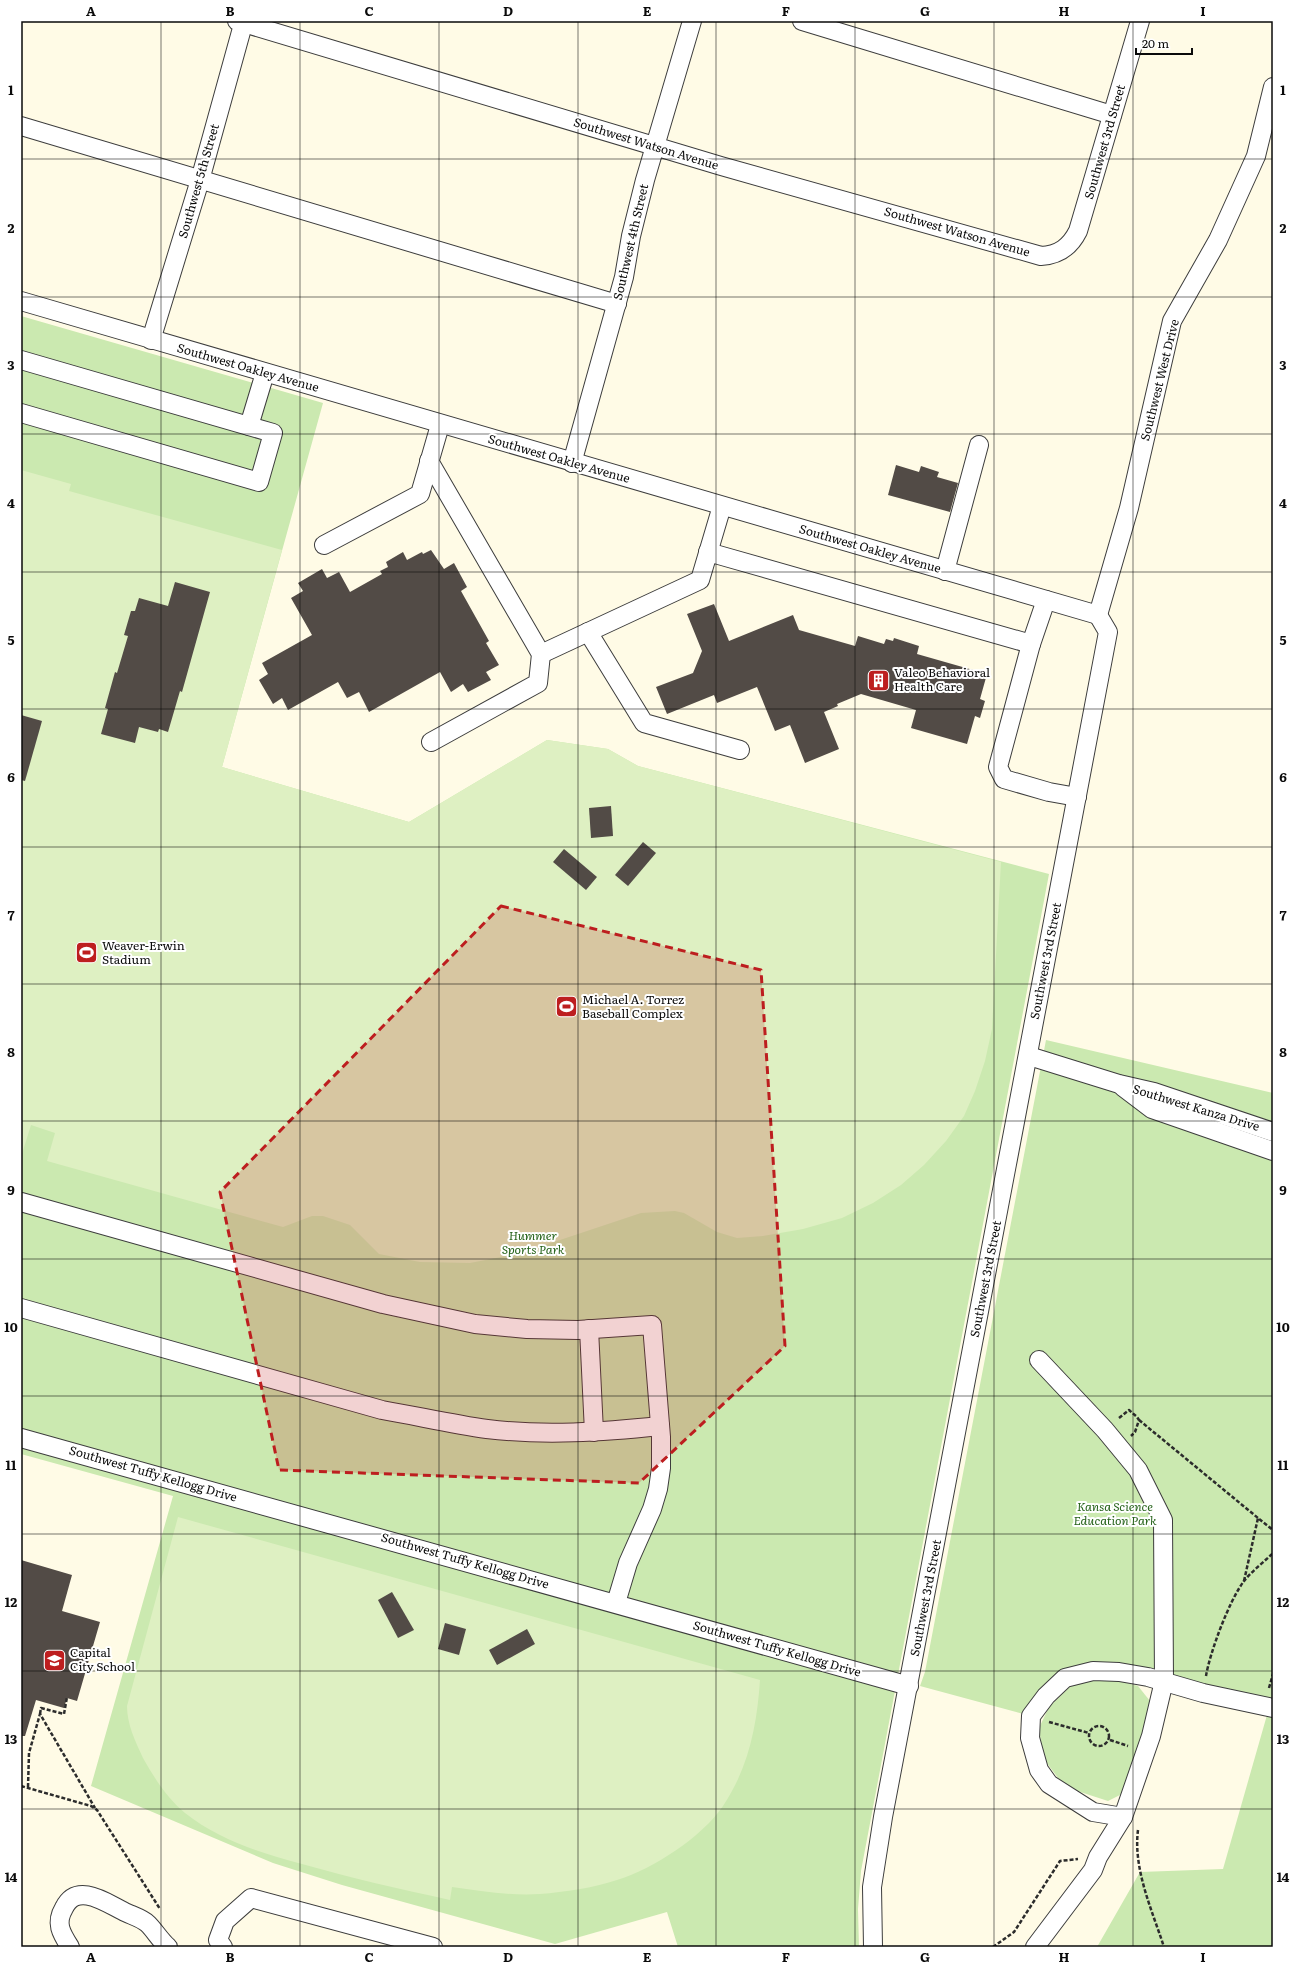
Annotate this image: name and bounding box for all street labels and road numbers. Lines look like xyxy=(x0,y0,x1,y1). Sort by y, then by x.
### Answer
street label: Southwest 3rd Street xyxy=(1079,82,1129,201)
street label: Southwest Watson Avenue xyxy=(571,112,721,174)
street label: Southwest 5th Street xyxy=(173,121,223,240)
street label: Southwest 4th Street xyxy=(608,182,652,302)
street label: Southwest Watson Avenue xyxy=(882,202,1032,260)
street label: Southwest West Drive xyxy=(1135,317,1183,442)
street label: Southwest Oakley Avenue xyxy=(175,338,321,396)
street label: Southwest Oakley Avenue xyxy=(486,429,632,487)
street label: Southwest Oakley Avenue xyxy=(797,519,943,577)
street label: Southwest 3rd Street xyxy=(1025,901,1065,1021)
street label: Southwest Kanza Drive xyxy=(1131,1079,1262,1135)
street label: Southwest 3rd Street xyxy=(965,1219,1005,1339)
street label: Southwest Tuffy Kellogg Drive xyxy=(67,1440,239,1506)
street label: Southwest Tuffy Kellogg Drive xyxy=(379,1527,551,1593)
street label: Southwest 3rd Street xyxy=(905,1538,945,1658)
street label: Southwest Tuffy Kellogg Drive xyxy=(691,1615,863,1681)

